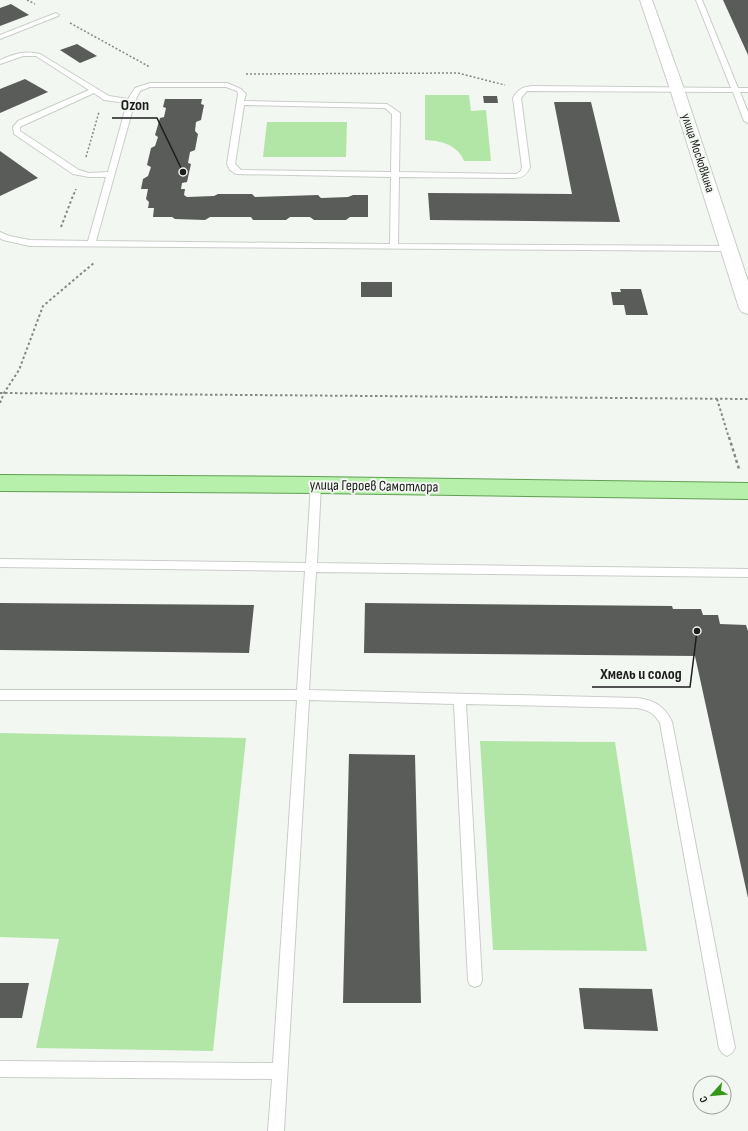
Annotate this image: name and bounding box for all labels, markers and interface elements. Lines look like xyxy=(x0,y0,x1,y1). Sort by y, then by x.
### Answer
callout: Ozon xyxy=(112,90,157,118)
text: Ozon xyxy=(121,96,149,115)
street label: улица Московкина xyxy=(678,111,718,195)
street label: улица Героев Самотлора xyxy=(310,475,439,497)
callout: Хмель и солод xyxy=(592,659,690,687)
text: Хмель и солод xyxy=(599,665,682,684)
north arrow xyxy=(692,1075,732,1115)
text: С xyxy=(696,1094,711,1105)

